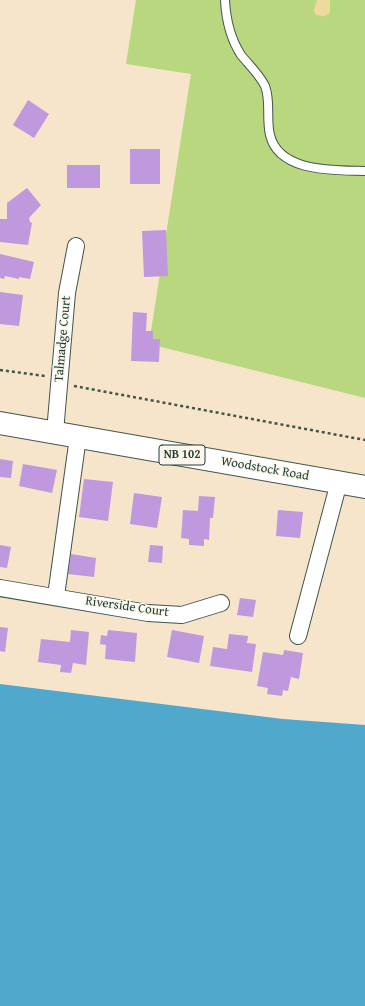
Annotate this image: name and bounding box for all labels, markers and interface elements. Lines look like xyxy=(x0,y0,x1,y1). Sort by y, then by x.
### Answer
street label: Talmadge Court xyxy=(51,295,75,383)
road number: NB 102 xyxy=(159,445,205,465)
street label: Woodstock Road xyxy=(220,454,310,484)
street label: Riverside Court xyxy=(84,593,170,621)

